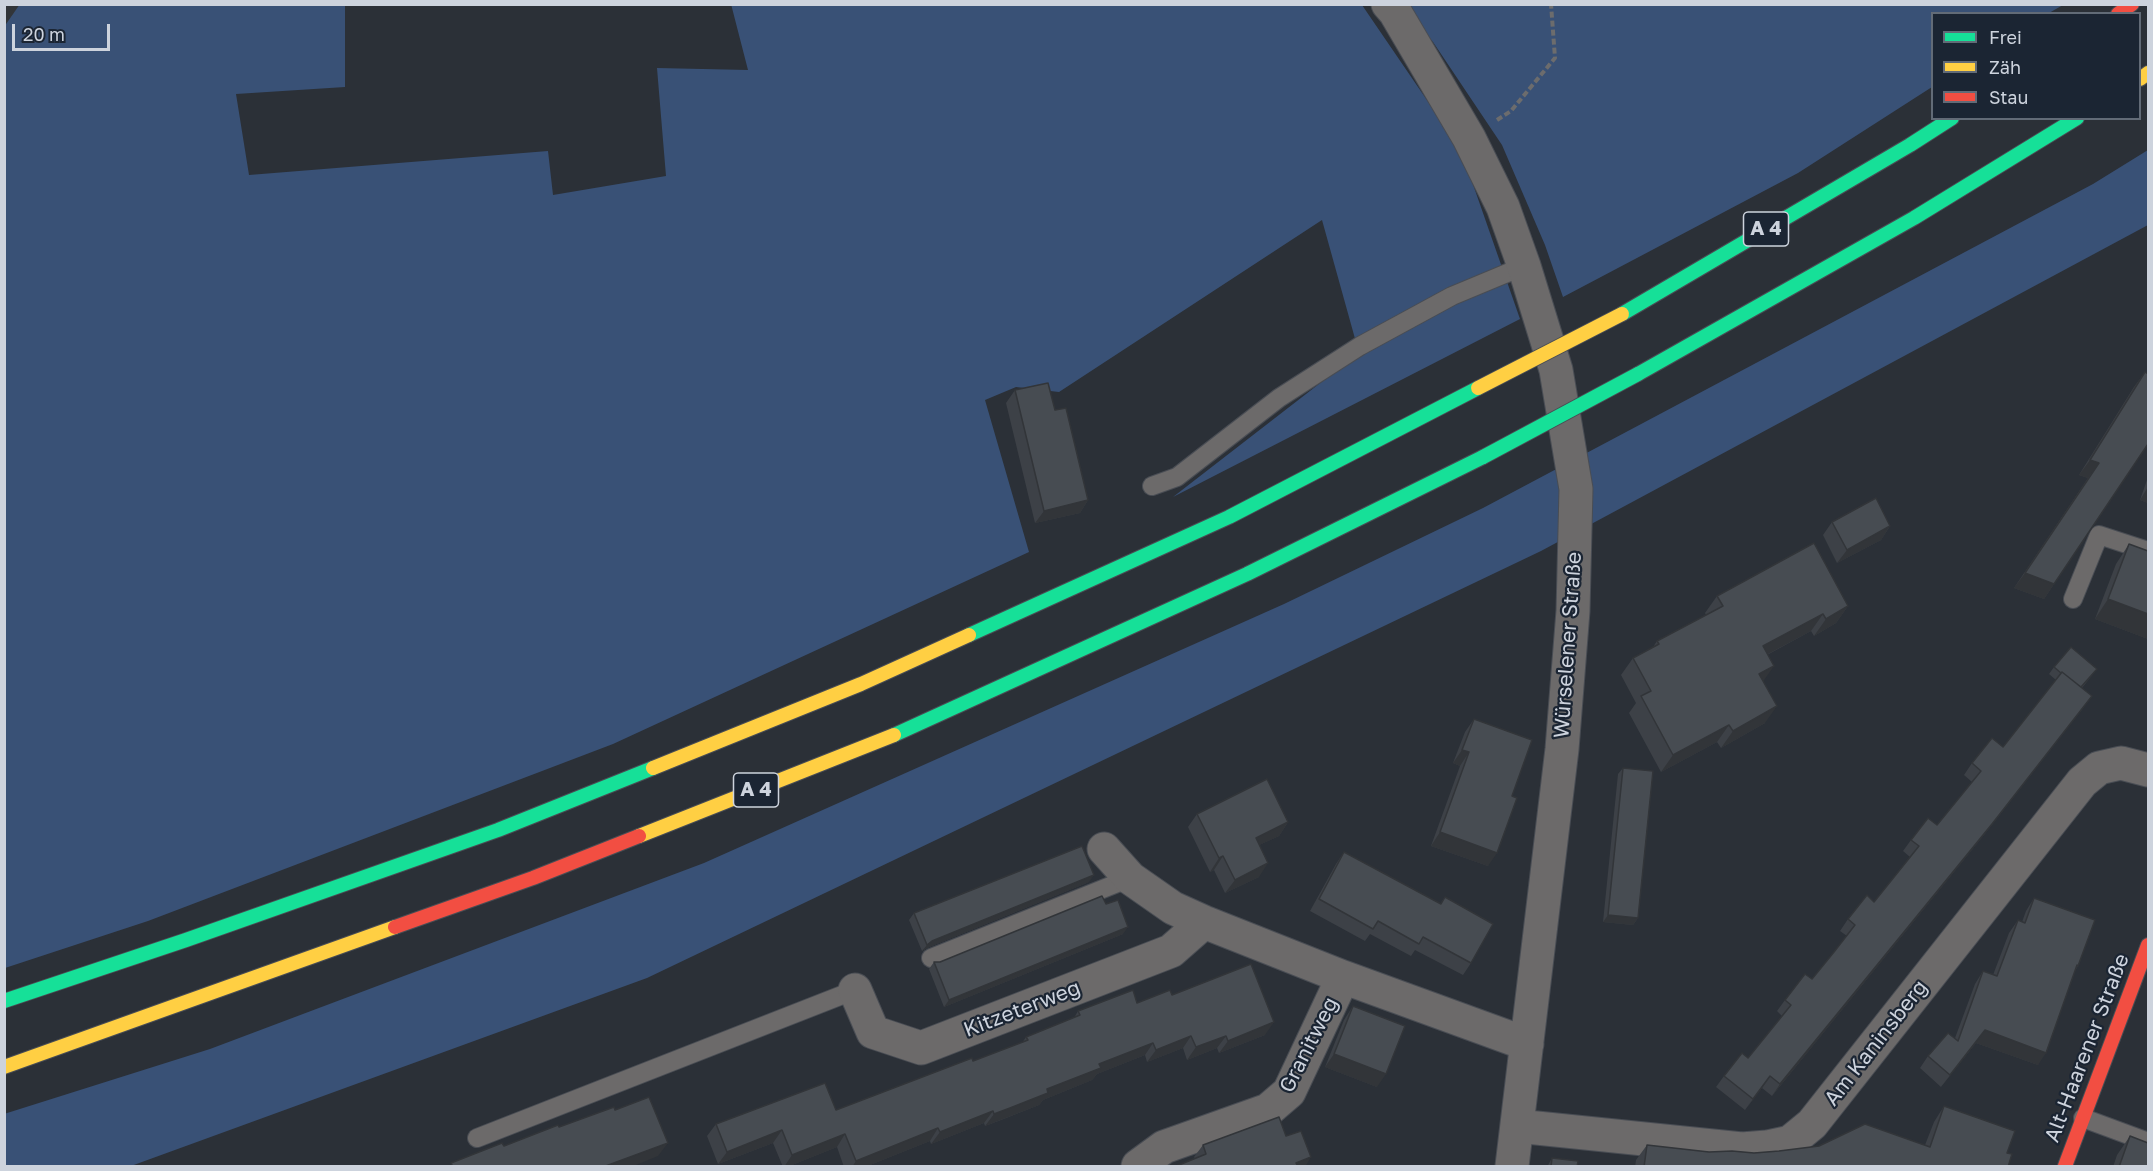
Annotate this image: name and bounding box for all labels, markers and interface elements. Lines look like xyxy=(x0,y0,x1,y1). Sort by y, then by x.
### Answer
scale bar xyxy=(15,12,112,50)
legend xyxy=(1931,12,2141,120)
text: 20 m xyxy=(23,23,65,45)
text: Frei xyxy=(1989,26,2022,48)
text: Zäh xyxy=(1989,56,2021,78)
text: Stau xyxy=(1989,86,2028,108)
road number: A 4 xyxy=(1744,212,1788,246)
street label: Würselener Straße xyxy=(1549,551,1587,739)
road number: A 4 xyxy=(734,773,778,807)
street label: Alt-Haarener Straße xyxy=(2039,950,2135,1146)
street label: Kitzeterweg xyxy=(960,975,1084,1043)
street label: Am Kaninsberg xyxy=(1819,975,1933,1111)
street label: Granitweg xyxy=(1274,993,1344,1097)

